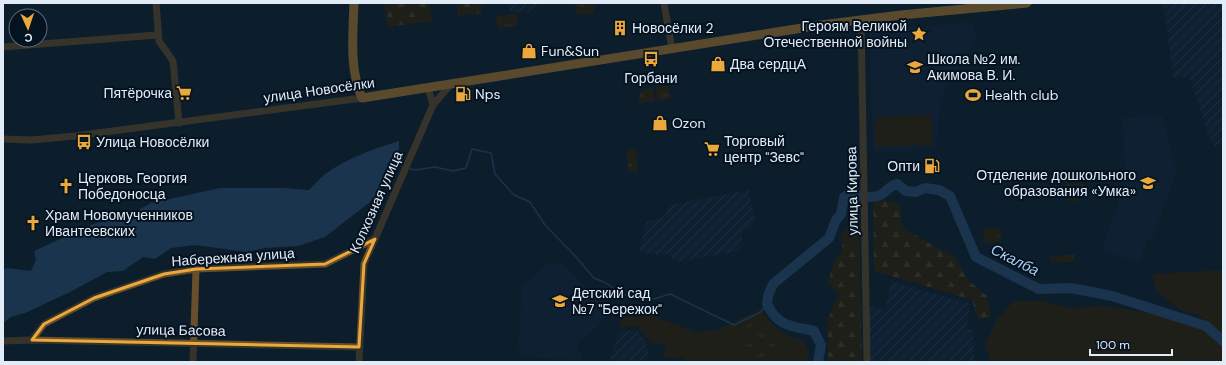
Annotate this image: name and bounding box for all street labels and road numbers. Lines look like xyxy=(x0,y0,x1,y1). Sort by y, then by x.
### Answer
street label: улица Новосёлки xyxy=(262,73,376,107)
street label: улица Кирова xyxy=(842,146,862,236)
street label: Колхозная улица xyxy=(345,148,407,256)
street label: Набережная улица xyxy=(171,244,296,270)
street label: улица Басова xyxy=(136,320,226,340)

